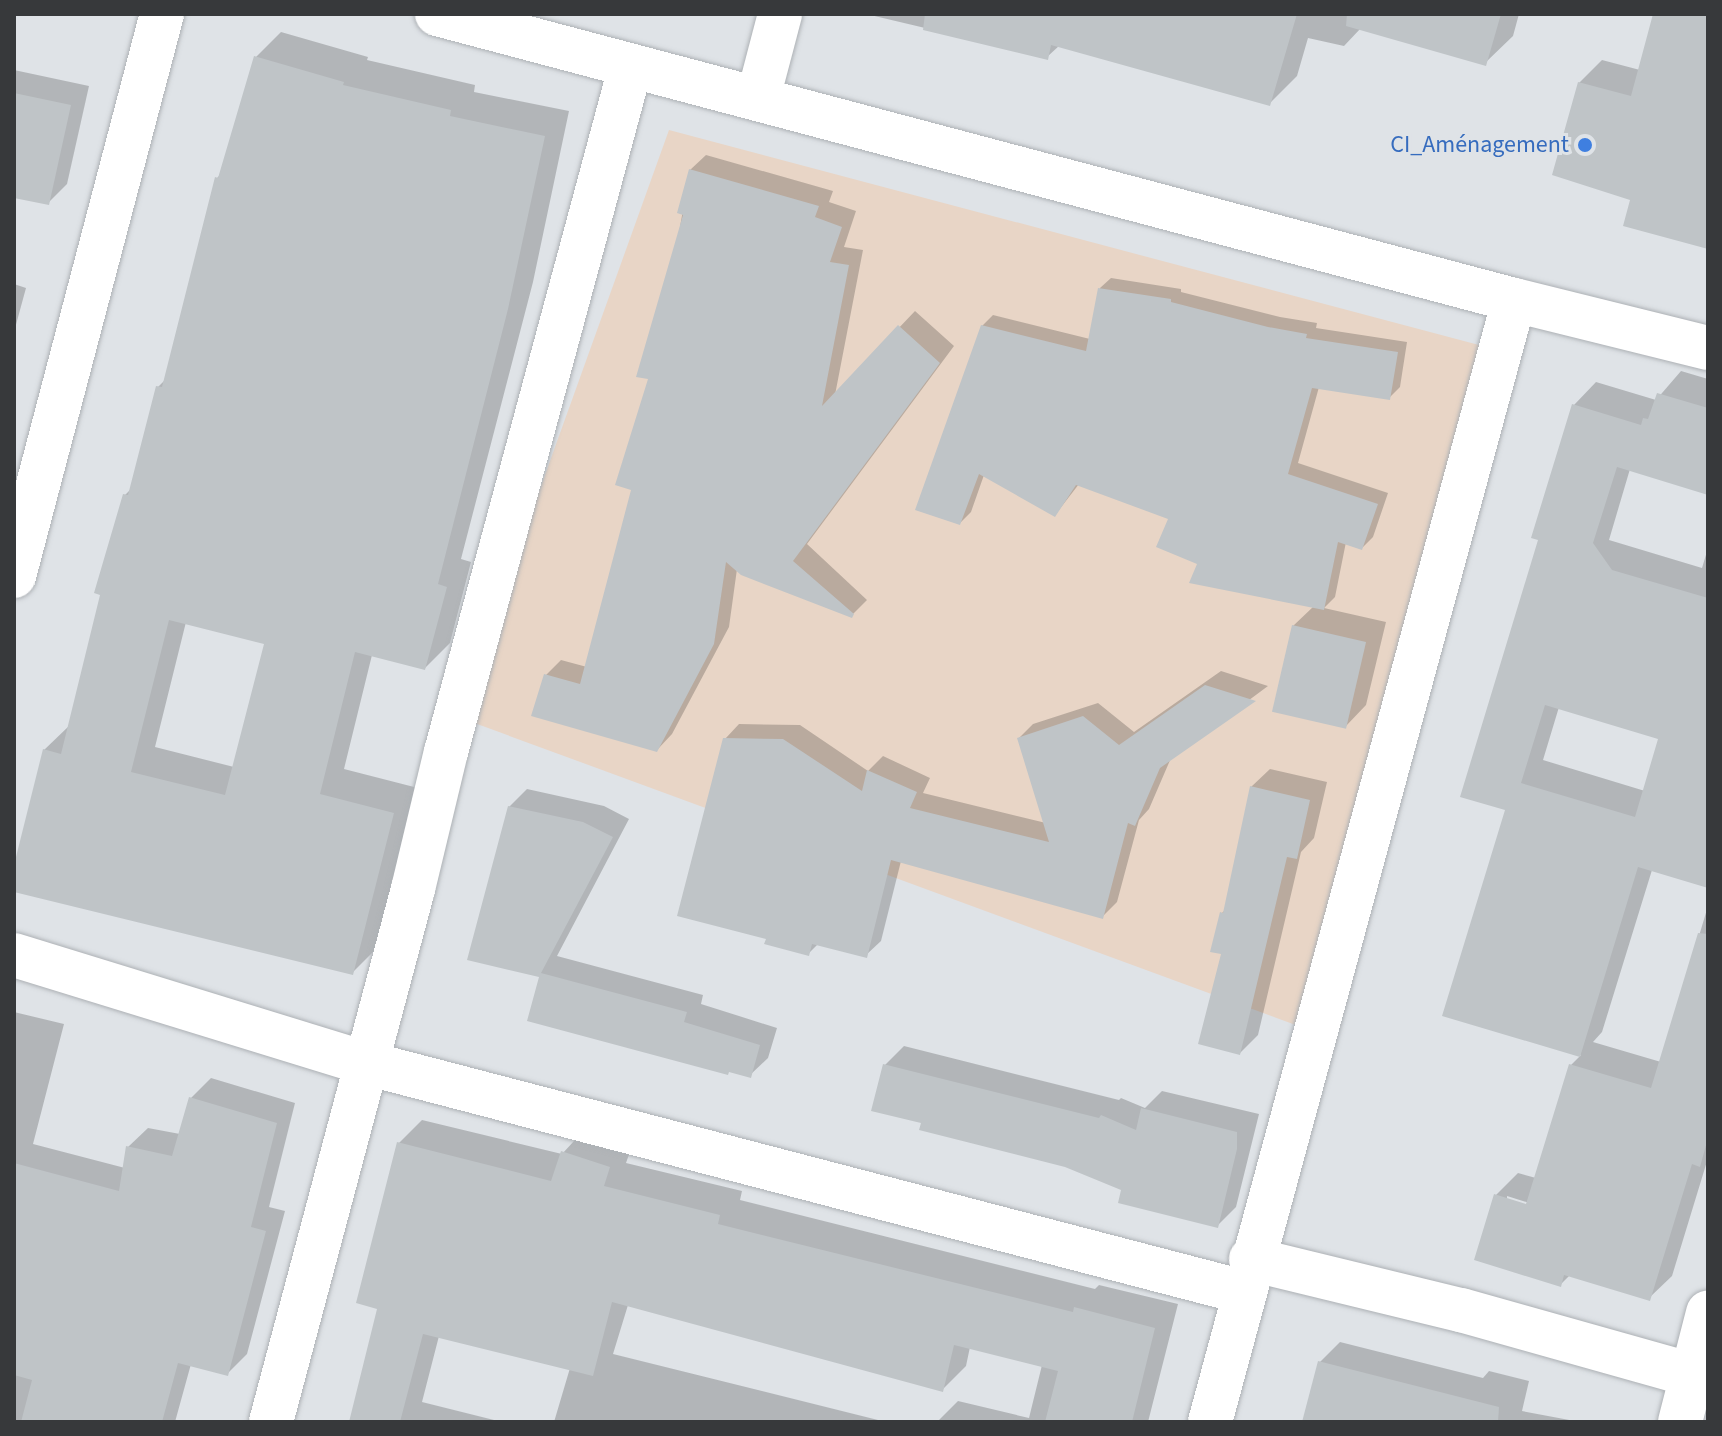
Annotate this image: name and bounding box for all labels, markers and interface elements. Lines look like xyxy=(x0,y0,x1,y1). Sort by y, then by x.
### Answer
place label: CI_Aménagement xyxy=(1390,131,1569,159)
marker: CI_Aménagement xyxy=(1576,136,1594,154)

